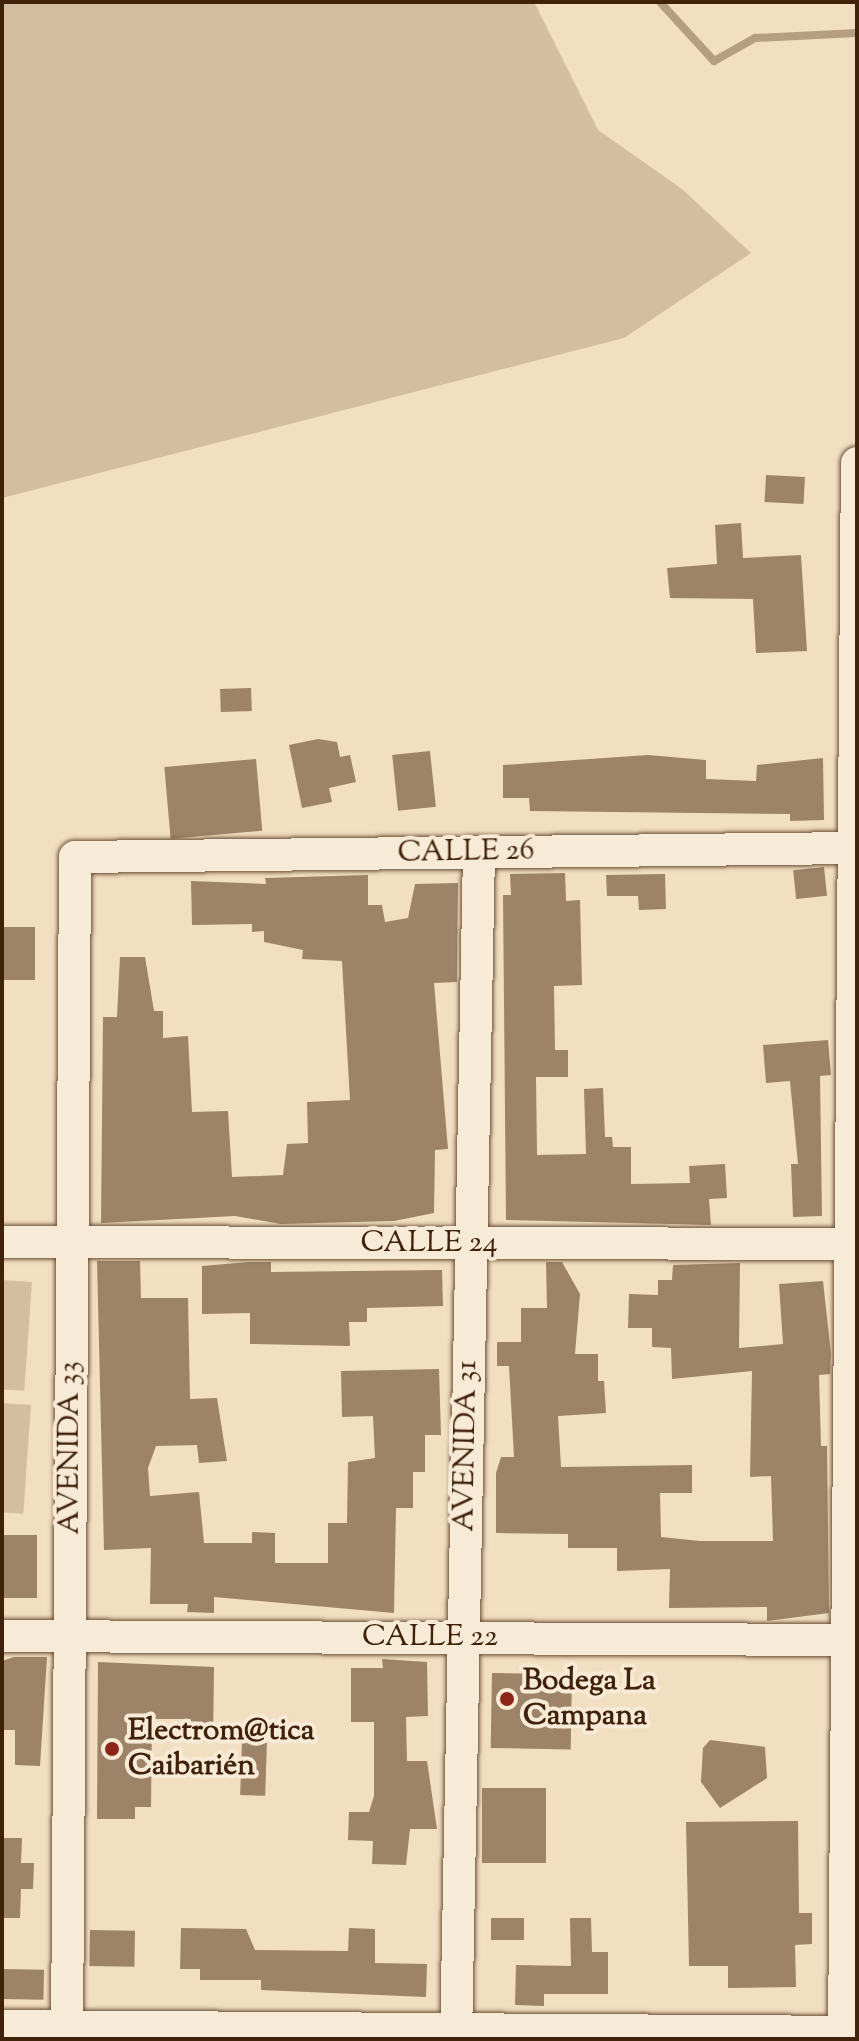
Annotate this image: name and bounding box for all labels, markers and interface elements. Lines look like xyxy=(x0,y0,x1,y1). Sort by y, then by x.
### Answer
street label: CALLE 26 xyxy=(397,834,535,872)
street label: CALLE 24 xyxy=(360,1226,498,1262)
street label: AVENIDA 31 xyxy=(448,1360,486,1532)
street label: AVENIDA 33 xyxy=(53,1361,89,1535)
street label: CALLE 22 xyxy=(362,1620,498,1656)
place label: Bodega La Campana xyxy=(523,1664,656,1734)
marker: Bodega La Campana xyxy=(498,1690,516,1708)
place label: Electrom@tica Caibarién xyxy=(128,1714,315,1784)
marker: Electrom@tica Caibarién xyxy=(103,1740,121,1758)

